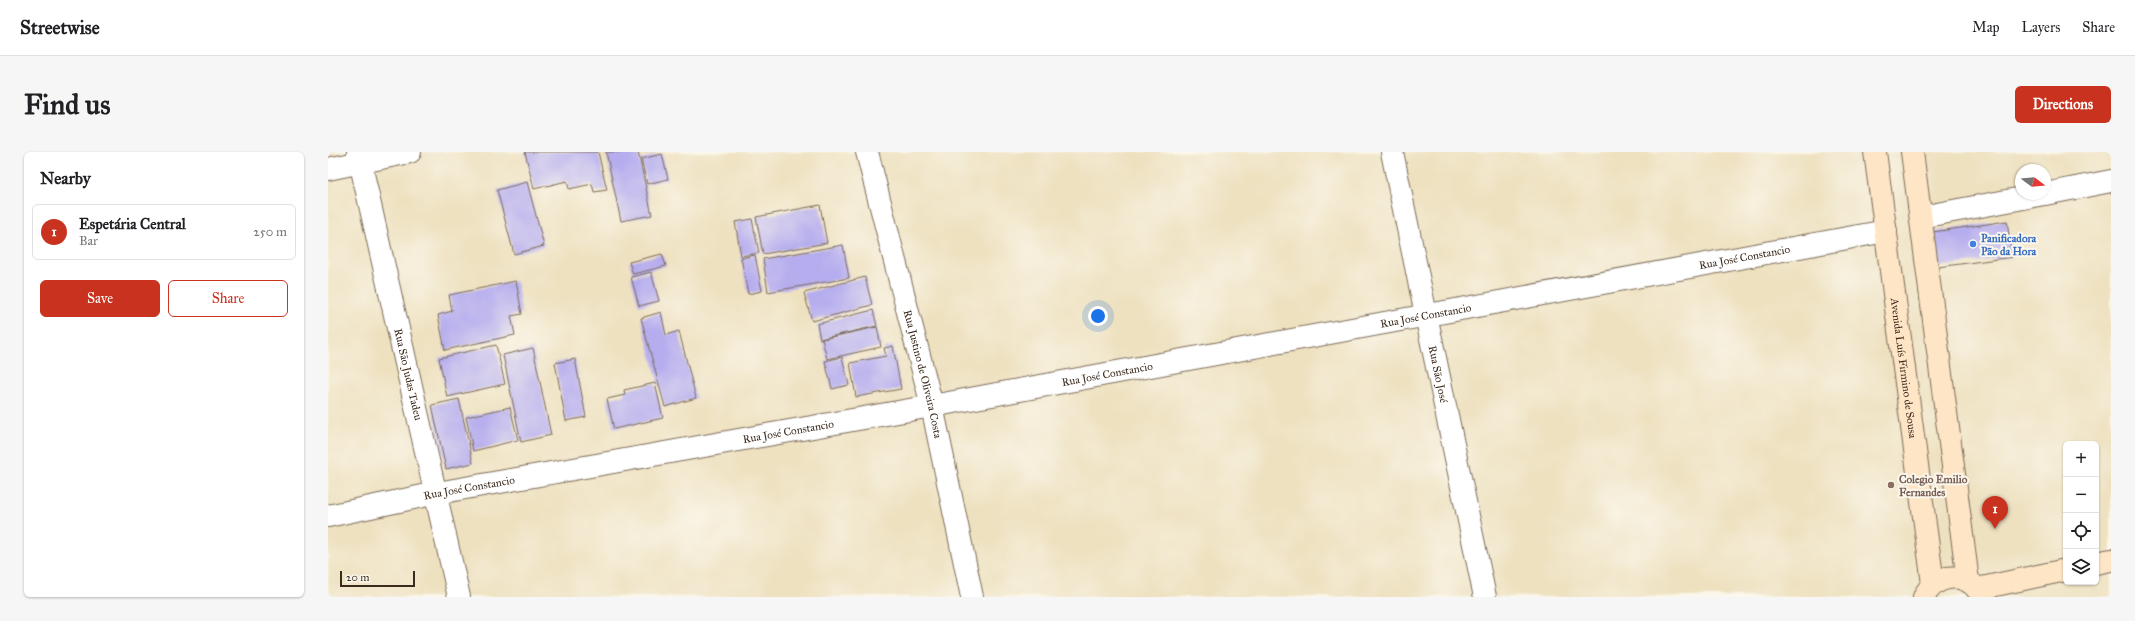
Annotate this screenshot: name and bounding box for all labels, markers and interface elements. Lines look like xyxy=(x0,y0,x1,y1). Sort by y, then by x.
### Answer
text: Streetwise xyxy=(20,16,100,39)
text: Map xyxy=(1972,19,2000,36)
text: Layers xyxy=(2022,19,2060,36)
text: Share xyxy=(2082,19,2115,36)
button: Directions xyxy=(2015,86,2111,123)
text: Find us xyxy=(24,87,110,122)
north arrow xyxy=(2015,164,2051,200)
text: Nearby xyxy=(40,168,91,189)
text: Espetária Central xyxy=(79,215,186,233)
text: 1 xyxy=(51,224,57,240)
text: 250 m xyxy=(253,224,287,240)
place label: Panificadora Pão da Hora xyxy=(1981,232,2037,258)
text: Bar xyxy=(79,233,98,249)
marker: Panificadora Pão da Hora xyxy=(1968,239,1978,249)
street label: Rua José Constancio xyxy=(1698,243,1791,272)
button: Save xyxy=(40,280,160,317)
button: Share xyxy=(168,280,288,317)
street label: Avenida Luís Firmino de Sousa xyxy=(1888,296,1919,439)
street label: Rua José Constancio xyxy=(1379,301,1473,331)
your location xyxy=(1088,306,1108,326)
street label: Rua Justino de Oliveira Costa xyxy=(901,308,945,440)
street label: Rua São Judas Tadeu xyxy=(391,327,425,422)
street label: Rua São José xyxy=(1426,345,1450,404)
street label: Rua José Constancio xyxy=(1061,360,1154,389)
street label: Rua José Constancio xyxy=(742,417,835,446)
map controls xyxy=(2063,441,2099,585)
button: + xyxy=(2063,441,2099,477)
street label: Rua José Constancio xyxy=(423,473,516,503)
place label: Colegio Emilio Fernandes xyxy=(1899,473,1968,499)
button: − xyxy=(2063,477,2099,513)
marker: Colegio Emilio Fernandes xyxy=(1886,480,1896,490)
pin: 1 xyxy=(1982,496,2008,529)
button: locate xyxy=(2063,513,2099,549)
button: layers xyxy=(2063,549,2099,585)
scale bar xyxy=(340,569,415,588)
text: 20 m xyxy=(346,571,369,584)

